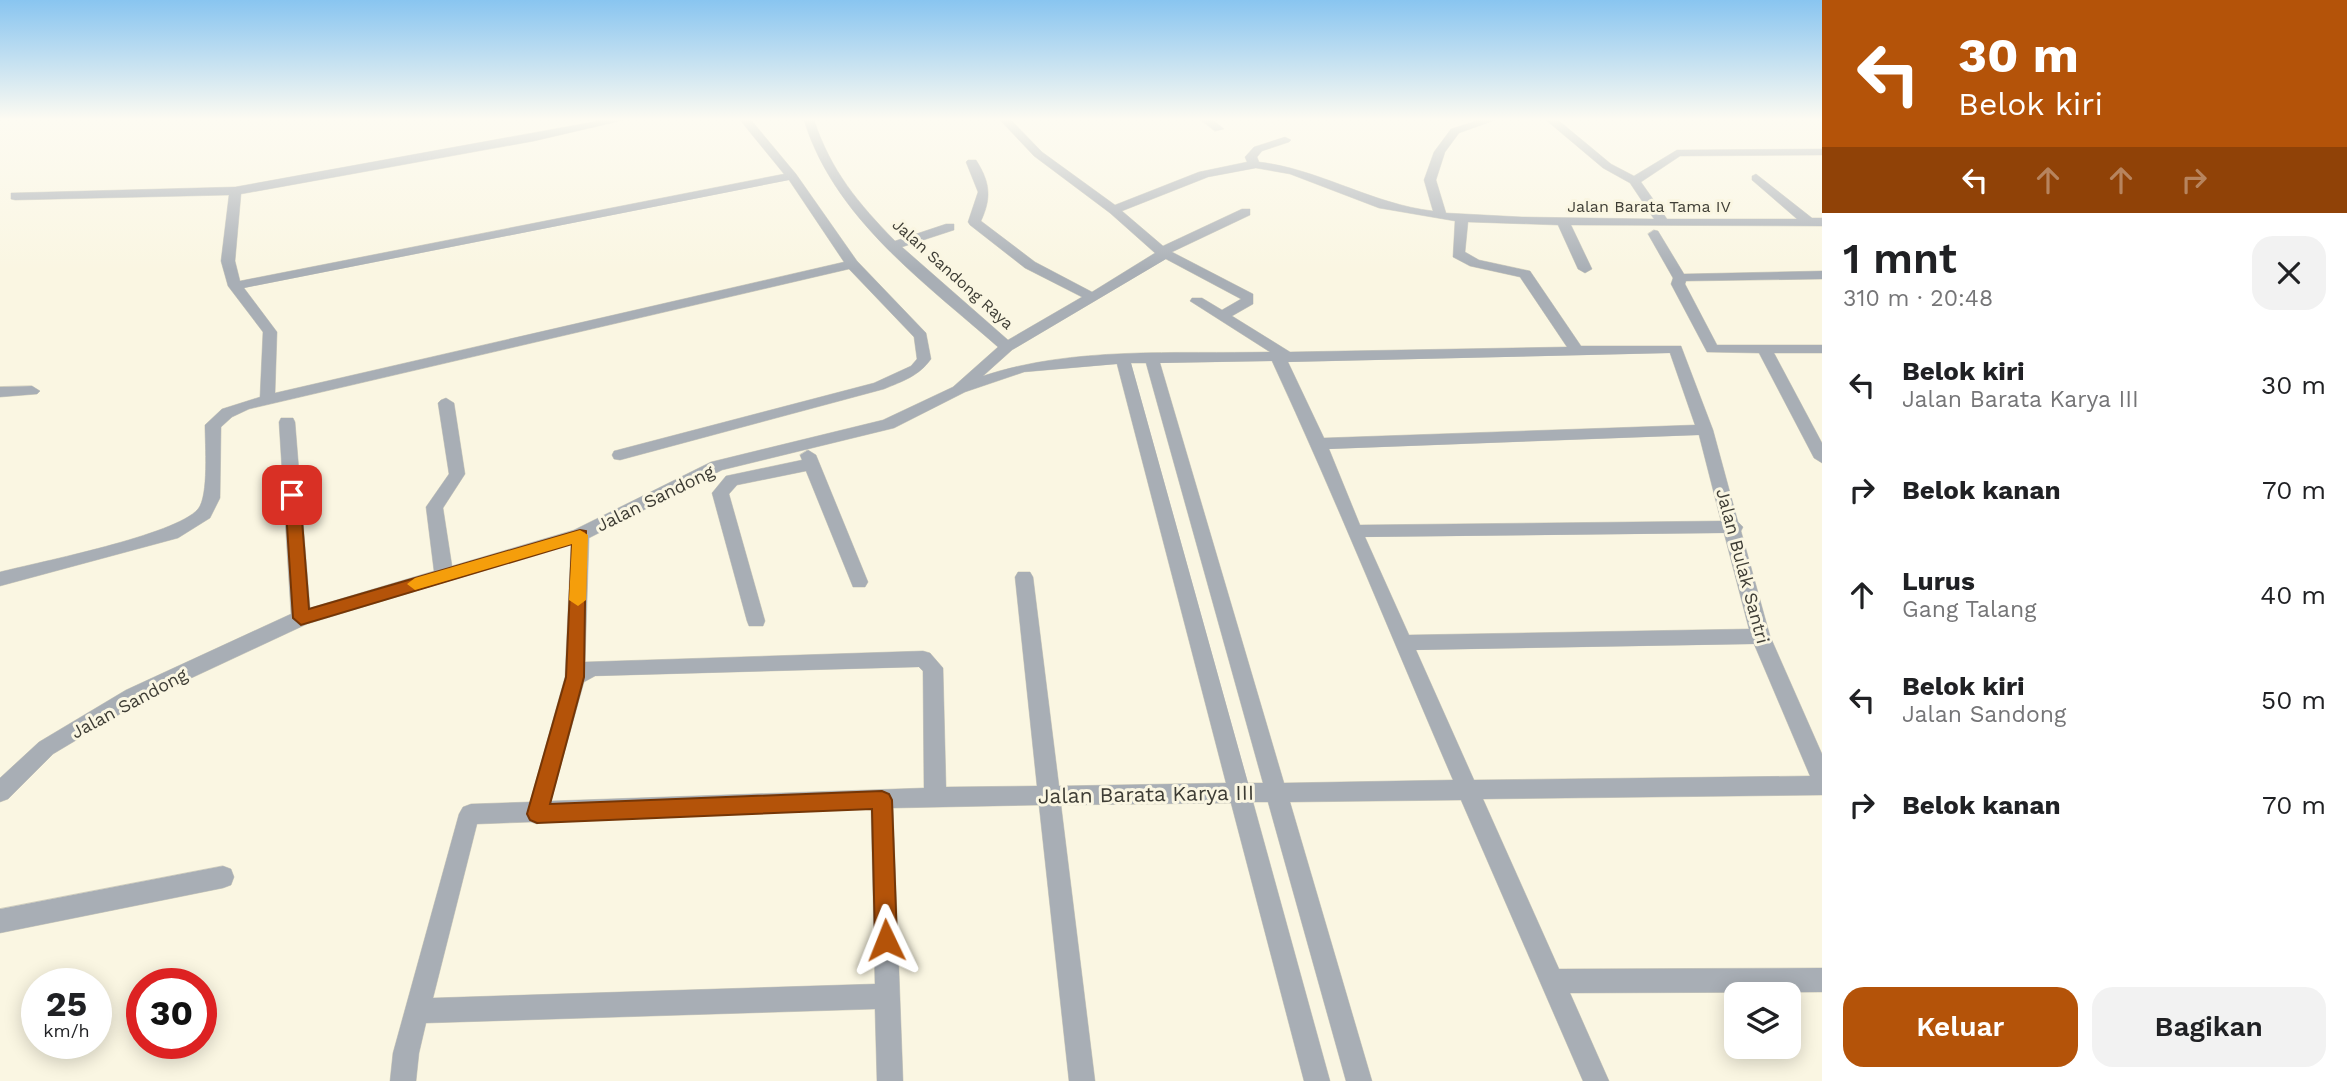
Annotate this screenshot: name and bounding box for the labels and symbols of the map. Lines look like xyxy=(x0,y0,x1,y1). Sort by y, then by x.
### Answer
street label: Jalan Barata Tama IV xyxy=(1567,197,1731,216)
street label: Jalan Sandong Raya xyxy=(889,215,1017,333)
street label: Jalan Sandong xyxy=(593,460,718,536)
pin xyxy=(262,465,322,525)
street label: Jalan Bulak Santri xyxy=(1712,486,1774,646)
street label: Jalan Sandong xyxy=(67,663,191,742)
street label: Jalan Barata Karya III xyxy=(1038,780,1254,808)
position arrow xyxy=(849,903,923,977)
speed limit sign: 30 xyxy=(126,968,217,1059)

